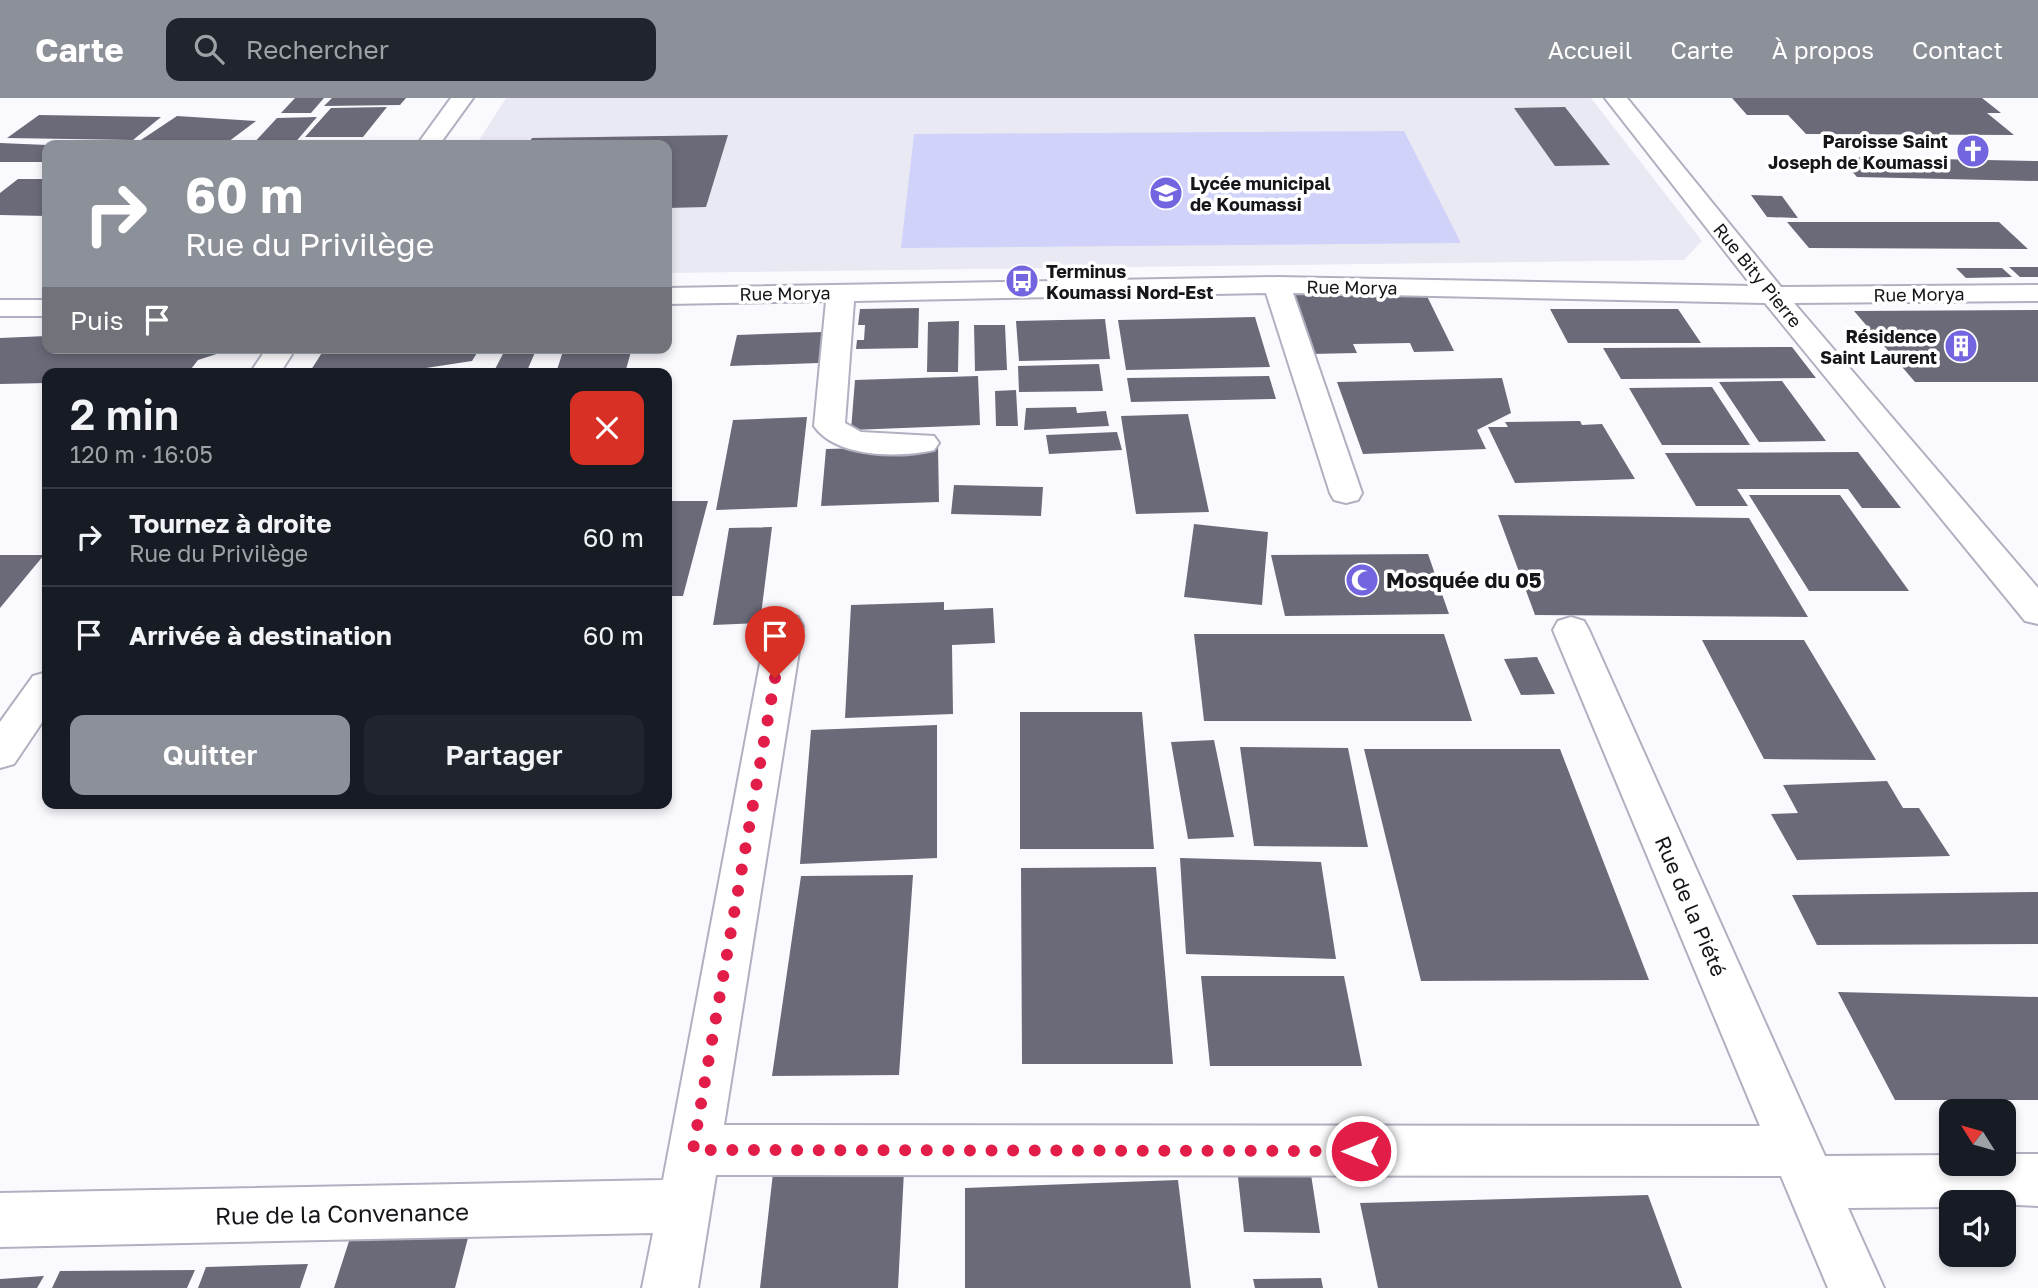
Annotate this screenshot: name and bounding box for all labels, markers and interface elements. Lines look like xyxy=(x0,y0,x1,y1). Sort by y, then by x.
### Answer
search box xyxy=(166,18,656,81)
text: Carte xyxy=(35,30,124,69)
icon: search xyxy=(190,30,228,68)
text: Rechercher xyxy=(246,34,389,65)
text: Accueil xyxy=(1548,35,1632,64)
text: Carte xyxy=(1670,35,1734,64)
text: À propos xyxy=(1772,35,1874,64)
text: Contact xyxy=(1912,35,2003,64)
place label: Paroisse Saint Joseph de Koumassi xyxy=(1768,130,1948,173)
church icon: Paroisse Saint Joseph de Koumassi xyxy=(1954,132,1992,170)
text: 60 m xyxy=(185,165,303,224)
icon: right xyxy=(70,168,161,259)
place label: Lycée municipal de Koumassi xyxy=(1190,172,1331,215)
school or university icon: Lycée municipal de Koumassi xyxy=(1147,174,1185,212)
street label: Rue Bity Pierre xyxy=(1709,218,1807,332)
text: Rue du Privilège xyxy=(185,225,434,263)
place label: Terminus Koumassi Nord-Est xyxy=(1046,260,1214,303)
bus stop icon: Terminus Koumassi Nord-Est xyxy=(1003,262,1041,300)
street label: Rue Morya xyxy=(1306,275,1398,299)
street label: Rue Morya xyxy=(739,281,831,305)
street label: Rue Morya xyxy=(1873,282,1965,306)
icon: arrive xyxy=(138,301,176,339)
text: Puis xyxy=(70,305,124,336)
place label: Résidence Saint Laurent xyxy=(1820,325,1937,368)
building icon: Résidence Saint Laurent xyxy=(1942,327,1980,365)
text: 2 min xyxy=(70,389,179,439)
button: close xyxy=(570,391,644,465)
text: 120 m · 16:05 xyxy=(70,440,213,468)
text: Tournez à droite xyxy=(129,508,332,539)
icon: right xyxy=(70,518,108,556)
text: 60 m xyxy=(583,522,644,553)
text: Rue du Privilège xyxy=(129,539,308,567)
mosque icon: Mosquée du 05 xyxy=(1343,561,1381,599)
place label: Mosquée du 05 xyxy=(1386,567,1542,593)
pin xyxy=(745,606,805,678)
icon: arrive xyxy=(70,616,108,654)
icon: arrive xyxy=(756,617,794,655)
text: Arrivée à destination xyxy=(129,620,392,651)
text: 60 m xyxy=(583,620,644,651)
button: Quitter xyxy=(70,715,350,795)
button: Partager xyxy=(364,715,644,795)
street label: Rue de la Piété xyxy=(1650,832,1732,980)
north arrow xyxy=(1939,1099,2016,1176)
map controls xyxy=(1939,1099,2016,1267)
position arrow xyxy=(1324,1114,1398,1188)
button: sound xyxy=(1939,1190,2016,1267)
street label: Rue de la Convenance xyxy=(215,1196,469,1230)

